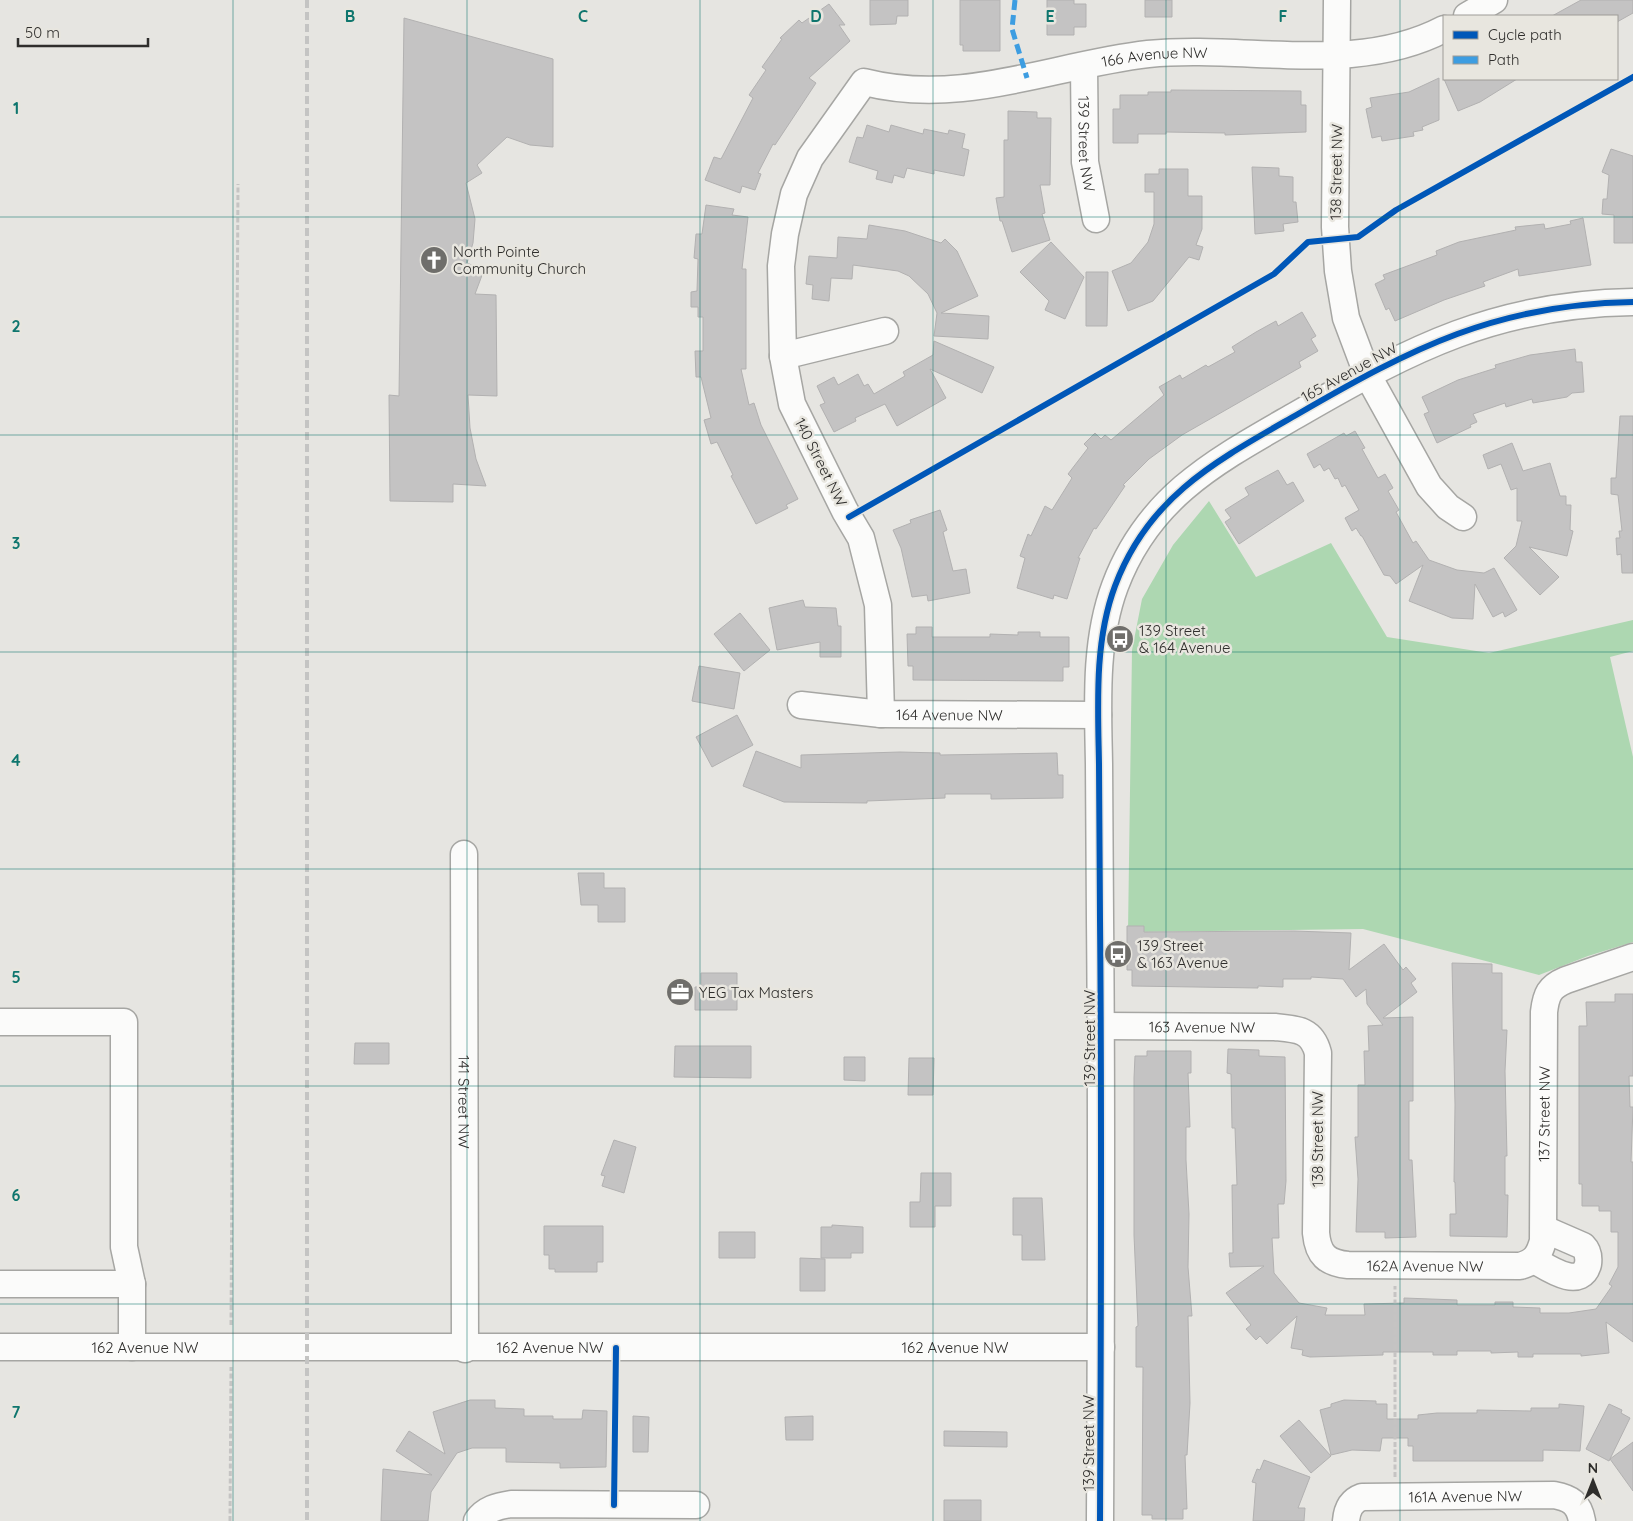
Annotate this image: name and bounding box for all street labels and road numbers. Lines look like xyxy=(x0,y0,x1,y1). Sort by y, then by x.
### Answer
street label: 166 Avenue NW xyxy=(1100,42,1208,71)
street label: 139 Street NW xyxy=(1075,96,1100,194)
street label: 138 Street NW xyxy=(1326,123,1346,220)
street label: 165 Avenue NW xyxy=(1298,338,1401,406)
street label: 140 Street NW xyxy=(791,415,852,510)
street label: 164 Avenue NW xyxy=(896,705,1003,724)
street label: 139 Street NW xyxy=(1080,989,1099,1086)
street label: 163 Avenue NW xyxy=(1149,1017,1256,1036)
street label: 141 Street NW xyxy=(455,1055,474,1149)
street label: 137 Street NW xyxy=(1534,1066,1553,1162)
street label: 138 Street NW xyxy=(1308,1090,1327,1187)
street label: 162A Avenue NW xyxy=(1367,1256,1484,1275)
street label: 162 Avenue NW xyxy=(92,1338,199,1357)
street label: 162 Avenue NW xyxy=(497,1338,604,1357)
street label: 162 Avenue NW xyxy=(902,1338,1009,1357)
street label: 139 Street NW xyxy=(1079,1394,1098,1491)
street label: 161A Avenue NW xyxy=(1408,1486,1523,1506)

